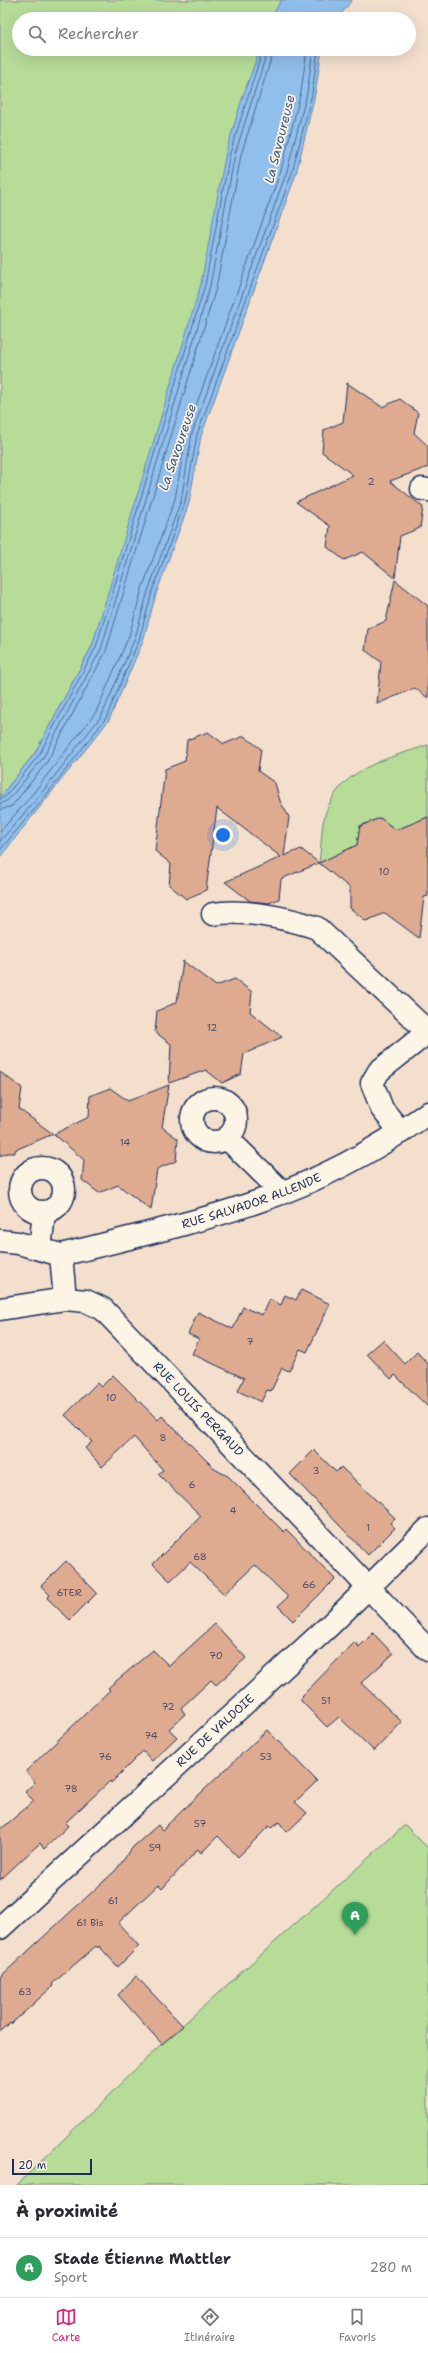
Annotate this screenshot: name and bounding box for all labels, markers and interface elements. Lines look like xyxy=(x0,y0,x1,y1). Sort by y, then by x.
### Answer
search box xyxy=(12,12,416,56)
icon: search xyxy=(26,23,48,45)
text: Rechercher xyxy=(58,24,139,44)
water label: La Savoureuse xyxy=(260,93,299,185)
water label: La Savoureuse xyxy=(155,402,200,493)
house number: 2 xyxy=(368,475,375,488)
your location xyxy=(213,825,233,845)
house number: 10 xyxy=(379,865,389,878)
house number: 12 xyxy=(207,1021,217,1034)
house number: 14 xyxy=(120,1136,130,1149)
street label: RUE SALVADOR ALLENDE xyxy=(180,1169,324,1232)
house number: 7 xyxy=(247,1335,254,1348)
street label: RUE LOUIS PERGAUD xyxy=(150,1359,247,1460)
house number: 10 xyxy=(106,1391,116,1404)
house number: 8 xyxy=(160,1431,167,1444)
house number: 3 xyxy=(313,1464,320,1477)
house number: 6 xyxy=(189,1478,196,1491)
house number: 4 xyxy=(230,1504,237,1517)
house number: 1 xyxy=(366,1521,370,1534)
house number: 68 xyxy=(193,1550,207,1563)
house number: 66 xyxy=(302,1578,316,1591)
house number: 6TER xyxy=(56,1586,82,1599)
house number: 70 xyxy=(209,1649,223,1662)
street label: RUE DE VALDOIE xyxy=(173,1691,257,1770)
house number: 51 xyxy=(321,1694,331,1707)
house number: 72 xyxy=(161,1700,175,1713)
house number: 74 xyxy=(144,1729,158,1742)
house number: 76 xyxy=(98,1750,112,1763)
house number: 53 xyxy=(260,1750,272,1763)
house number: 78 xyxy=(64,1782,78,1795)
house number: 57 xyxy=(194,1817,206,1830)
house number: 59 xyxy=(149,1841,161,1854)
house number: 61 xyxy=(108,1894,118,1907)
pin: A xyxy=(342,1902,368,1935)
house number: 61 Bis xyxy=(76,1916,104,1929)
house number: 63 xyxy=(18,1985,32,1998)
scale bar xyxy=(12,2157,92,2176)
text: 20 m xyxy=(18,2158,46,2173)
text: À proximité xyxy=(16,2200,118,2222)
text: Stade Étienne Mattler xyxy=(54,2249,231,2269)
text: A xyxy=(24,2259,34,2276)
text: 280 m xyxy=(370,2259,412,2276)
text: Sport xyxy=(54,2269,87,2286)
tab: Carte xyxy=(52,2306,81,2345)
tab: Itinéraire xyxy=(184,2306,235,2345)
tab: Favoris xyxy=(339,2306,376,2345)

